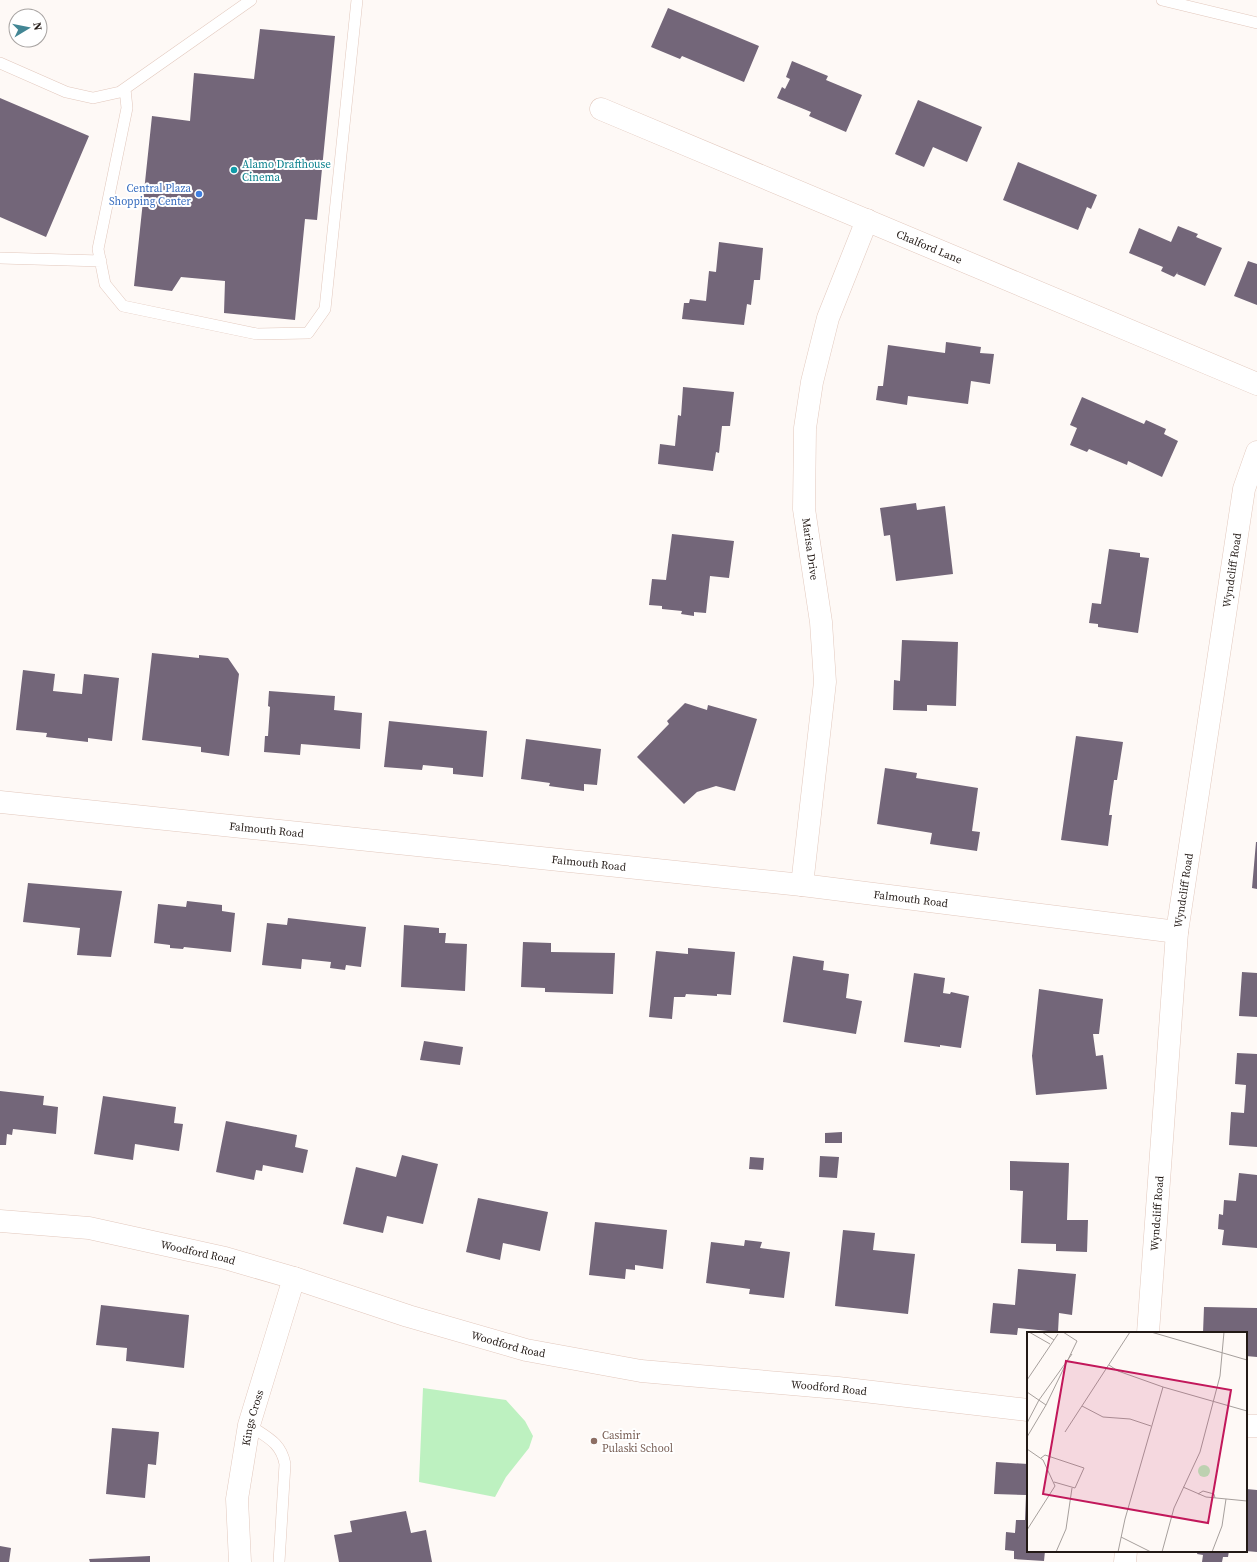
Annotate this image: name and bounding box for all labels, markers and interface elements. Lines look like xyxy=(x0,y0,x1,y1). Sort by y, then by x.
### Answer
north arrow xyxy=(8,8,48,48)
text: N xyxy=(29,21,45,32)
place label: Alamo Drafthouse Cinema xyxy=(242,157,331,185)
marker: Alamo Drafthouse Cinema xyxy=(229,165,239,175)
place label: Central Plaza Shopping Center xyxy=(109,181,191,209)
marker: Central Plaza Shopping Center xyxy=(194,189,204,199)
street label: Chalford Lane xyxy=(894,226,965,267)
street label: Marisa Drive xyxy=(798,517,822,581)
street label: Wyndcliff Road xyxy=(1219,531,1245,609)
street label: Falmouth Road xyxy=(229,818,305,841)
street label: Wyndcliff Road xyxy=(1170,851,1196,929)
street label: Falmouth Road xyxy=(551,852,628,874)
street label: Falmouth Road xyxy=(873,887,950,911)
street label: Wyndcliff Road xyxy=(1146,1174,1167,1251)
street label: Woodford Road xyxy=(159,1237,238,1268)
street label: Woodford Road xyxy=(470,1327,548,1361)
inset map xyxy=(1027,1332,1247,1552)
street label: Woodford Road xyxy=(790,1376,869,1399)
street label: Kings Cross xyxy=(238,1388,267,1447)
place label: Casimir Pulaski School xyxy=(602,1428,673,1456)
marker: Casimir Pulaski School xyxy=(589,1436,599,1446)

